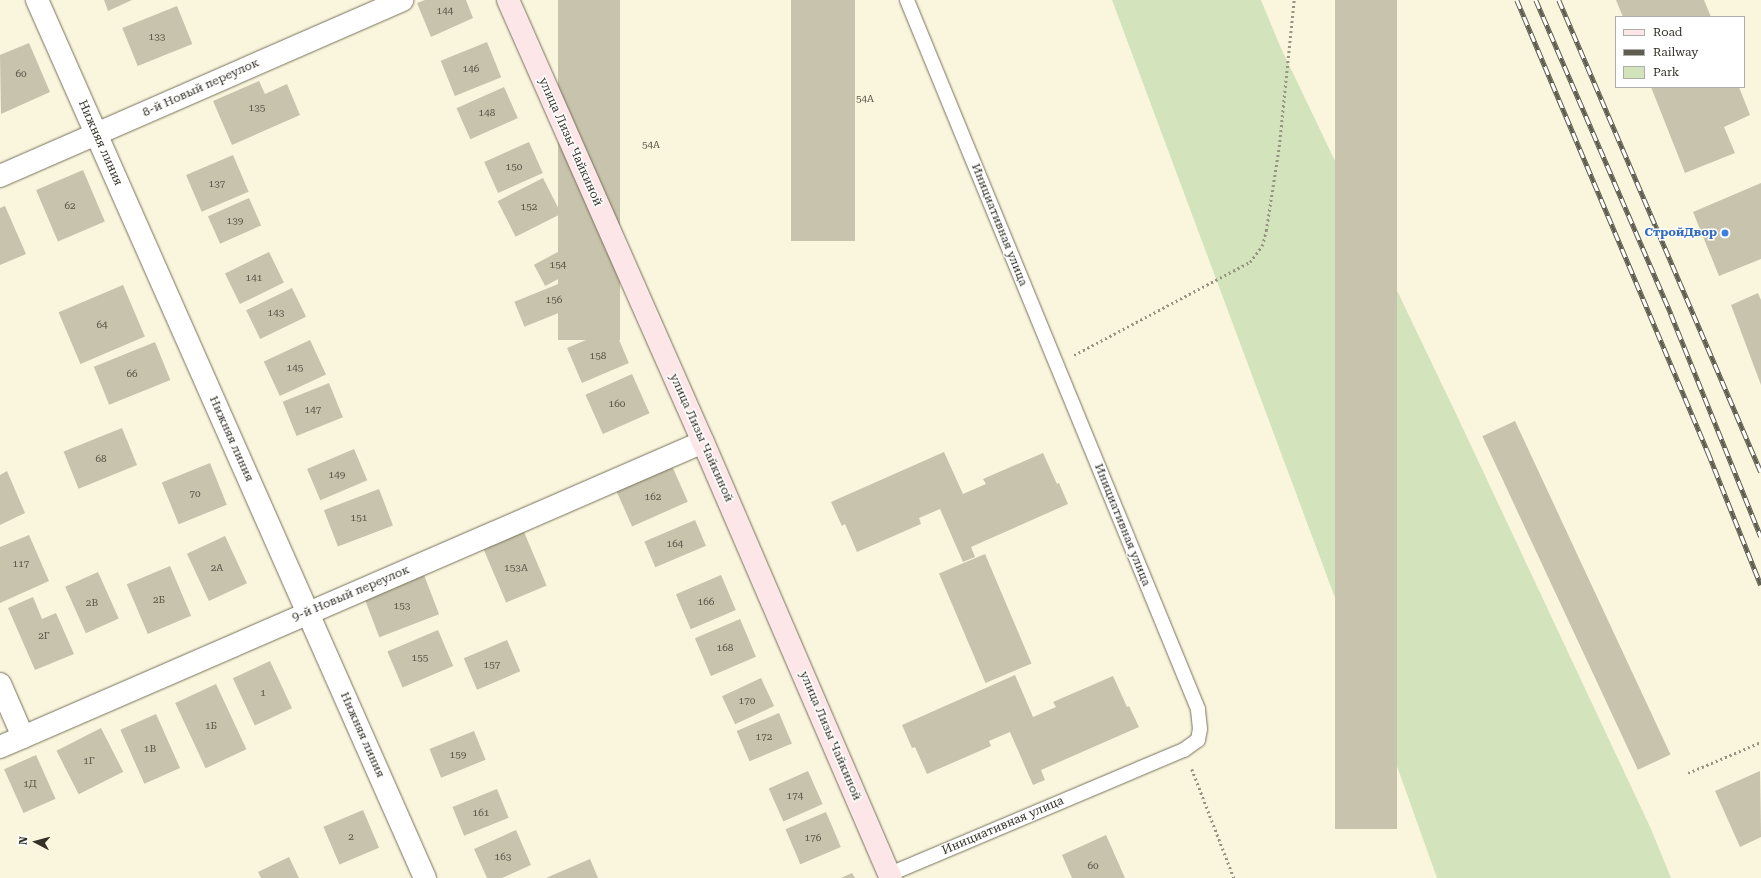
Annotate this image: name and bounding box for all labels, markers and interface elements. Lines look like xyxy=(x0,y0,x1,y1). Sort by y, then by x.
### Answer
house number: 144 xyxy=(437,5,453,17)
legend xyxy=(1615,16,1745,88)
text: Road xyxy=(1653,25,1682,39)
house number: 133 xyxy=(149,31,165,43)
text: Railway xyxy=(1653,45,1698,59)
street label: 8-й Новый переулок xyxy=(140,56,262,120)
house number: 146 xyxy=(463,63,479,75)
text: Park xyxy=(1653,65,1679,79)
house number: 60 xyxy=(15,68,27,80)
street label: улица Лизы Чайкиной xyxy=(535,76,605,208)
house number: 54А xyxy=(856,93,874,105)
street label: Нижняя линия xyxy=(75,98,125,188)
house number: 135 xyxy=(249,102,265,114)
house number: 148 xyxy=(479,107,495,119)
house number: 54А xyxy=(642,139,660,151)
house number: 150 xyxy=(506,161,522,173)
street label: Инициативная улица xyxy=(968,162,1030,288)
house number: 137 xyxy=(209,178,225,190)
house number: 62 xyxy=(64,200,76,212)
house number: 152 xyxy=(521,201,537,213)
house number: 139 xyxy=(227,215,243,227)
place label: СтройДвор xyxy=(1645,226,1717,240)
marker: СтройДвор xyxy=(1720,228,1730,238)
house number: 154 xyxy=(550,259,566,271)
house number: 141 xyxy=(246,272,262,284)
house number: 156 xyxy=(546,294,562,306)
house number: 143 xyxy=(268,307,284,319)
house number: 64 xyxy=(96,319,108,331)
house number: 158 xyxy=(590,350,606,362)
house number: 145 xyxy=(287,362,303,374)
house number: 66 xyxy=(126,368,138,380)
street label: улица Лизы Чайкиной xyxy=(666,372,736,504)
street label: Нижняя линия xyxy=(206,394,256,484)
house number: 160 xyxy=(609,398,625,410)
house number: 147 xyxy=(305,404,321,416)
house number: 68 xyxy=(95,453,107,465)
street label: Инициативная улица xyxy=(1091,462,1153,588)
house number: 149 xyxy=(329,469,345,481)
house number: 70 xyxy=(189,488,201,500)
house number: 162 xyxy=(645,491,661,503)
house number: 151 xyxy=(351,512,367,524)
house number: 164 xyxy=(667,538,683,550)
house number: 117 xyxy=(13,558,29,570)
house number: 2А xyxy=(211,562,223,574)
house number: 153А xyxy=(504,562,528,574)
street label: 9-й Новый переулок xyxy=(290,563,412,625)
house number: 2Б xyxy=(153,594,165,606)
house number: 166 xyxy=(698,596,714,608)
house number: 2В xyxy=(86,597,98,609)
house number: 153 xyxy=(394,600,410,612)
house number: 2Г xyxy=(38,630,50,642)
house number: 168 xyxy=(717,642,733,654)
house number: 155 xyxy=(412,652,428,664)
house number: 157 xyxy=(484,659,500,671)
street label: улица Лизы Чайкиной xyxy=(796,669,864,803)
house number: 1 xyxy=(260,687,266,699)
street label: Нижняя линия xyxy=(337,690,387,780)
house number: 170 xyxy=(739,695,755,707)
house number: 1Б xyxy=(205,720,217,732)
house number: 172 xyxy=(756,731,772,743)
house number: 1В xyxy=(144,743,156,755)
house number: 159 xyxy=(450,749,466,761)
house number: 1Г xyxy=(83,755,95,767)
house number: 1Д xyxy=(23,778,37,790)
house number: 174 xyxy=(787,790,803,802)
street label: Инициативная улица xyxy=(940,794,1066,858)
house number: 161 xyxy=(473,807,489,819)
north arrow xyxy=(16,822,56,862)
house number: 2 xyxy=(348,831,354,843)
house number: 176 xyxy=(805,832,821,844)
text: N xyxy=(17,836,30,846)
house number: 163 xyxy=(495,851,511,863)
house number: 60 xyxy=(1087,860,1099,872)

